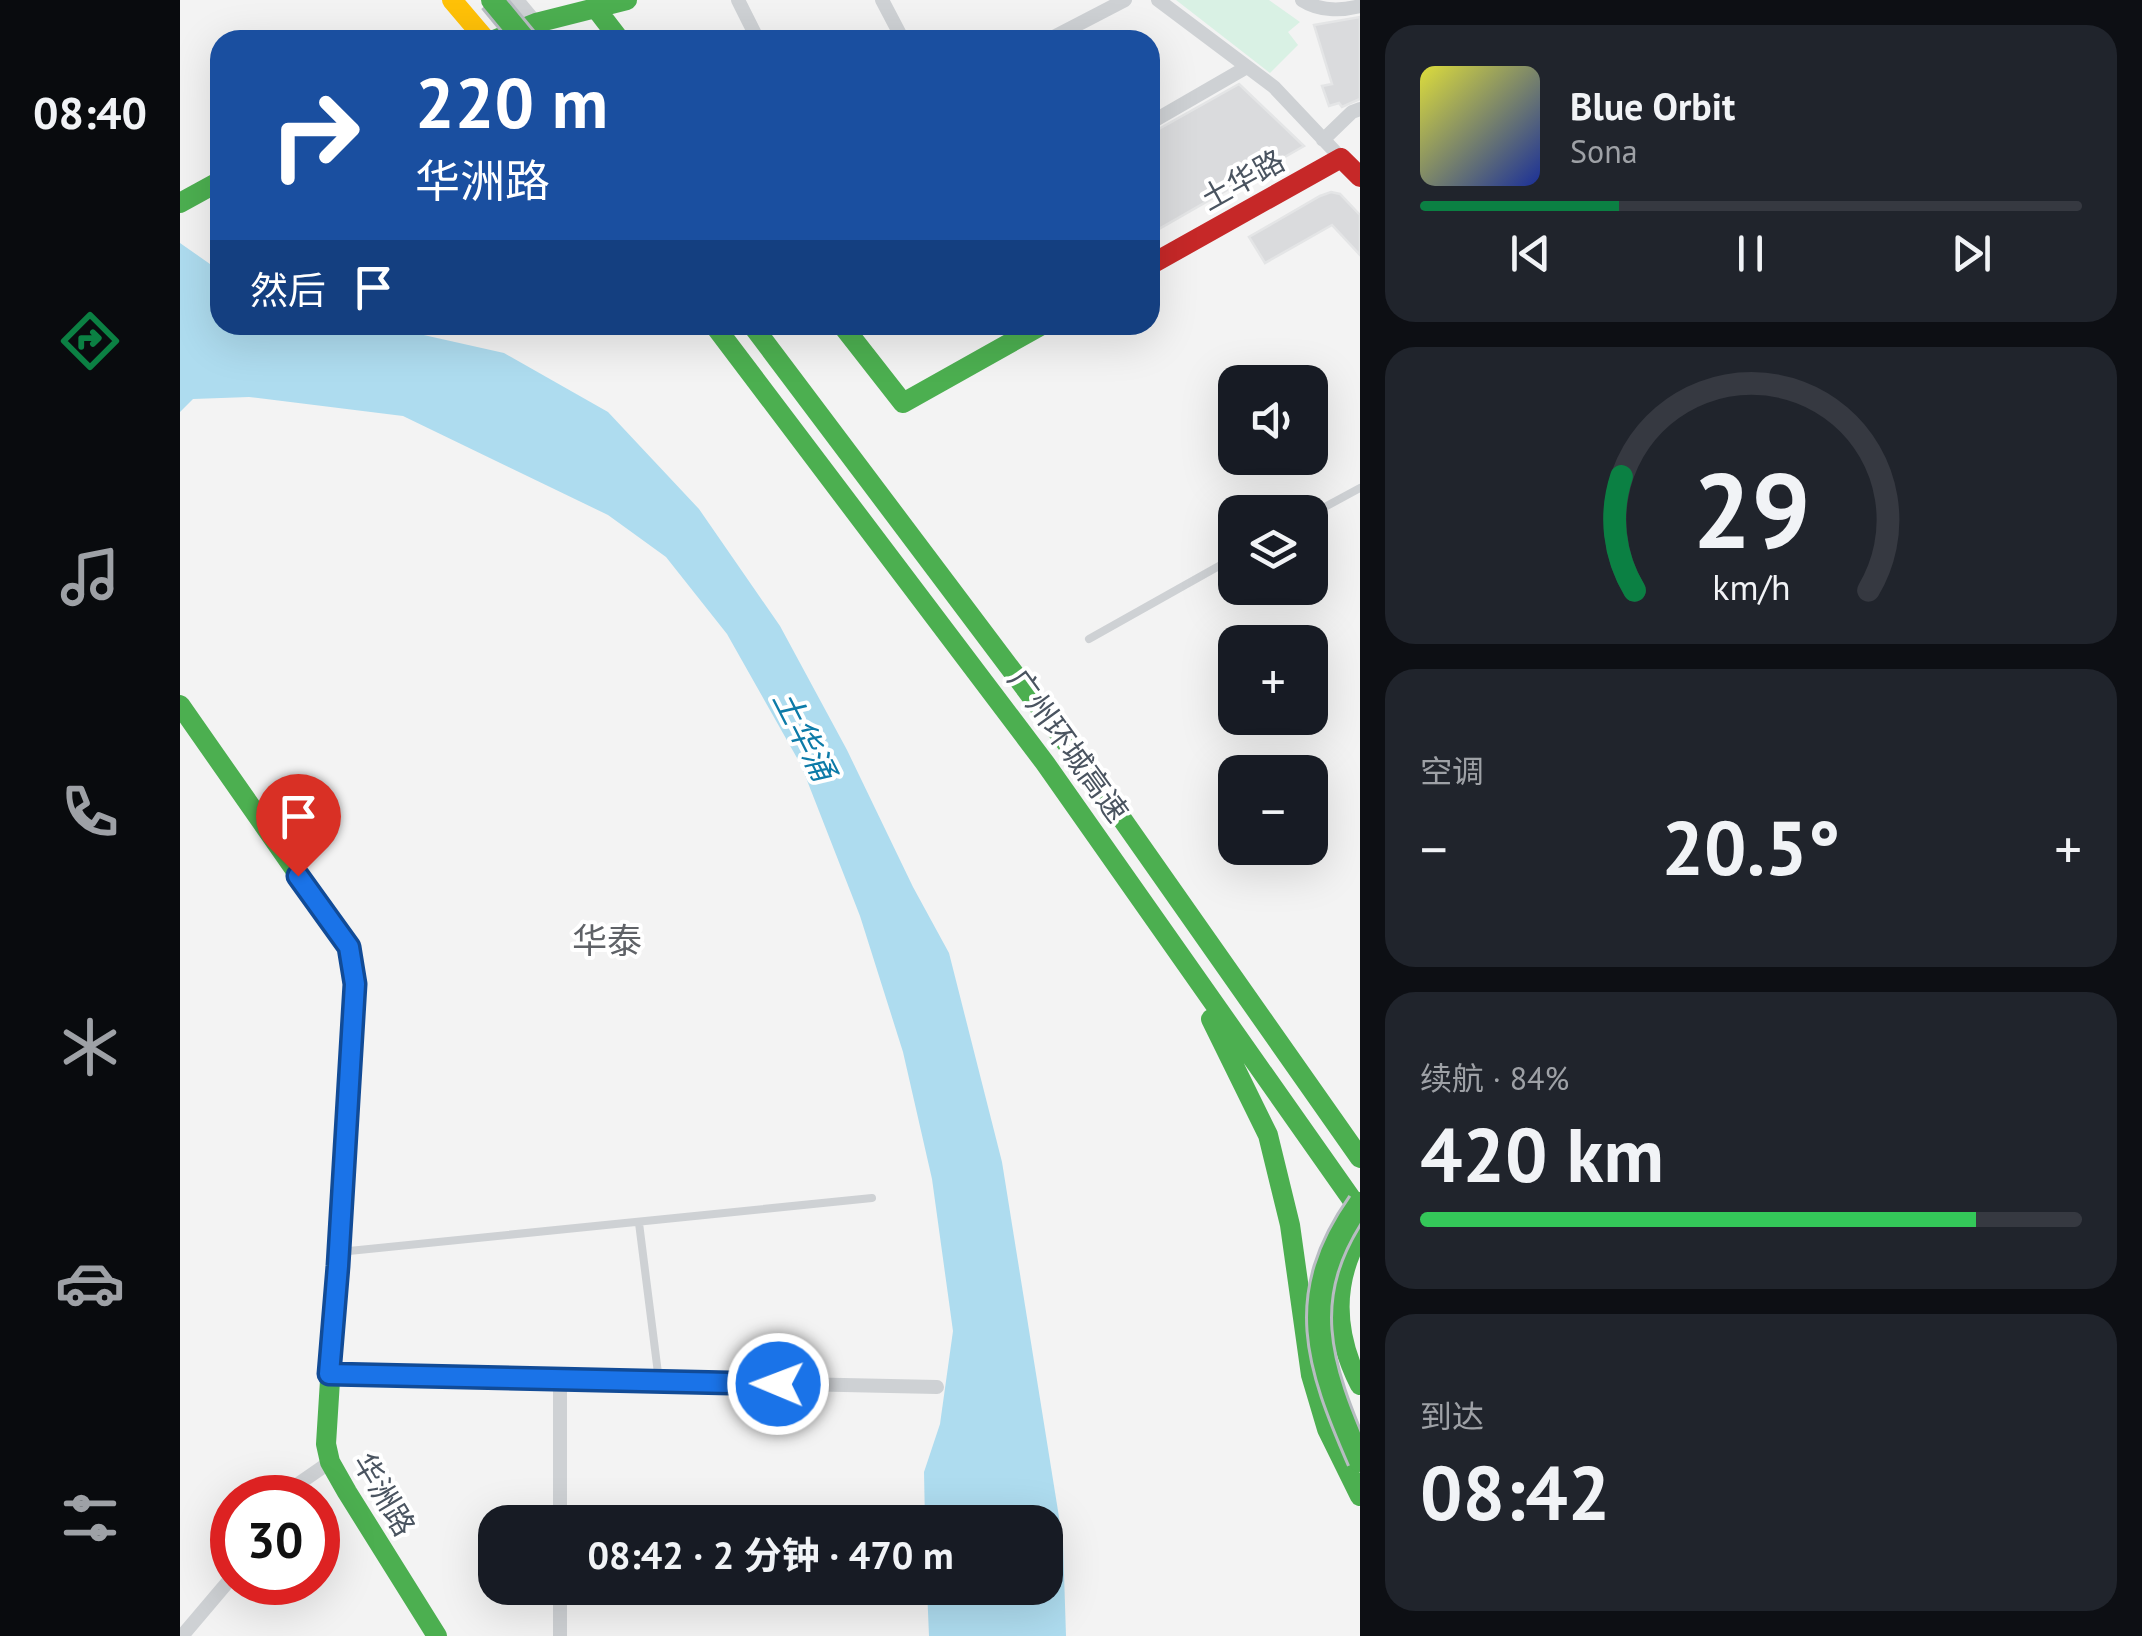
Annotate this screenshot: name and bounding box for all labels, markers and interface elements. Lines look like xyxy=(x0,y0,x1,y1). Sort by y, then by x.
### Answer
text: 220 m xyxy=(415,57,608,147)
icon: right xyxy=(250,70,380,200)
text: Blue Orbit xyxy=(1570,81,1735,130)
text: 08:40 xyxy=(33,83,147,141)
text: Sona xyxy=(1570,130,1638,172)
street label: 土华路 xyxy=(1193,140,1291,218)
text: 华洲路 xyxy=(415,151,550,209)
icon: previous xyxy=(1503,226,1558,281)
icon: pause xyxy=(1723,226,1778,281)
icon: next xyxy=(1944,226,1999,281)
icon: arrive xyxy=(346,260,401,315)
text: 然后 xyxy=(250,265,326,314)
icon: directions xyxy=(55,306,125,376)
map controls xyxy=(1218,365,1328,865)
button: sound xyxy=(1218,365,1328,475)
text: 29 xyxy=(1692,442,1810,577)
button: layers xyxy=(1218,495,1328,605)
icon: music xyxy=(55,542,125,612)
text: km/h xyxy=(1712,564,1790,610)
button: + xyxy=(1218,625,1328,735)
street label: 广州环城高速 xyxy=(1000,661,1138,829)
water label: 土华涌 xyxy=(764,683,847,790)
text: 空调 xyxy=(1420,750,1484,792)
button: − xyxy=(1218,755,1328,865)
pin xyxy=(256,774,341,877)
icon: phone xyxy=(55,777,125,847)
icon: arrive xyxy=(271,789,326,844)
text: 20.5° xyxy=(1662,799,1840,896)
text: − xyxy=(1420,813,1448,884)
text: + xyxy=(2054,813,2082,884)
district label: 华泰 xyxy=(572,917,642,963)
icon: climate xyxy=(55,1012,125,1082)
text: 续航 · 84% xyxy=(1420,1057,1569,1099)
text: 420 km xyxy=(1420,1106,1664,1203)
icon: car xyxy=(55,1248,125,1318)
position arrow xyxy=(726,1332,830,1436)
text: 到达 xyxy=(1420,1395,1484,1437)
text: 08:42 xyxy=(1420,1444,1610,1541)
street label: 华洲路 xyxy=(345,1445,425,1543)
speed limit sign: 30 xyxy=(210,1475,340,1605)
icon: filters xyxy=(55,1483,125,1553)
text: 08:42 · 2 分钟 · 470 m xyxy=(587,1530,954,1579)

